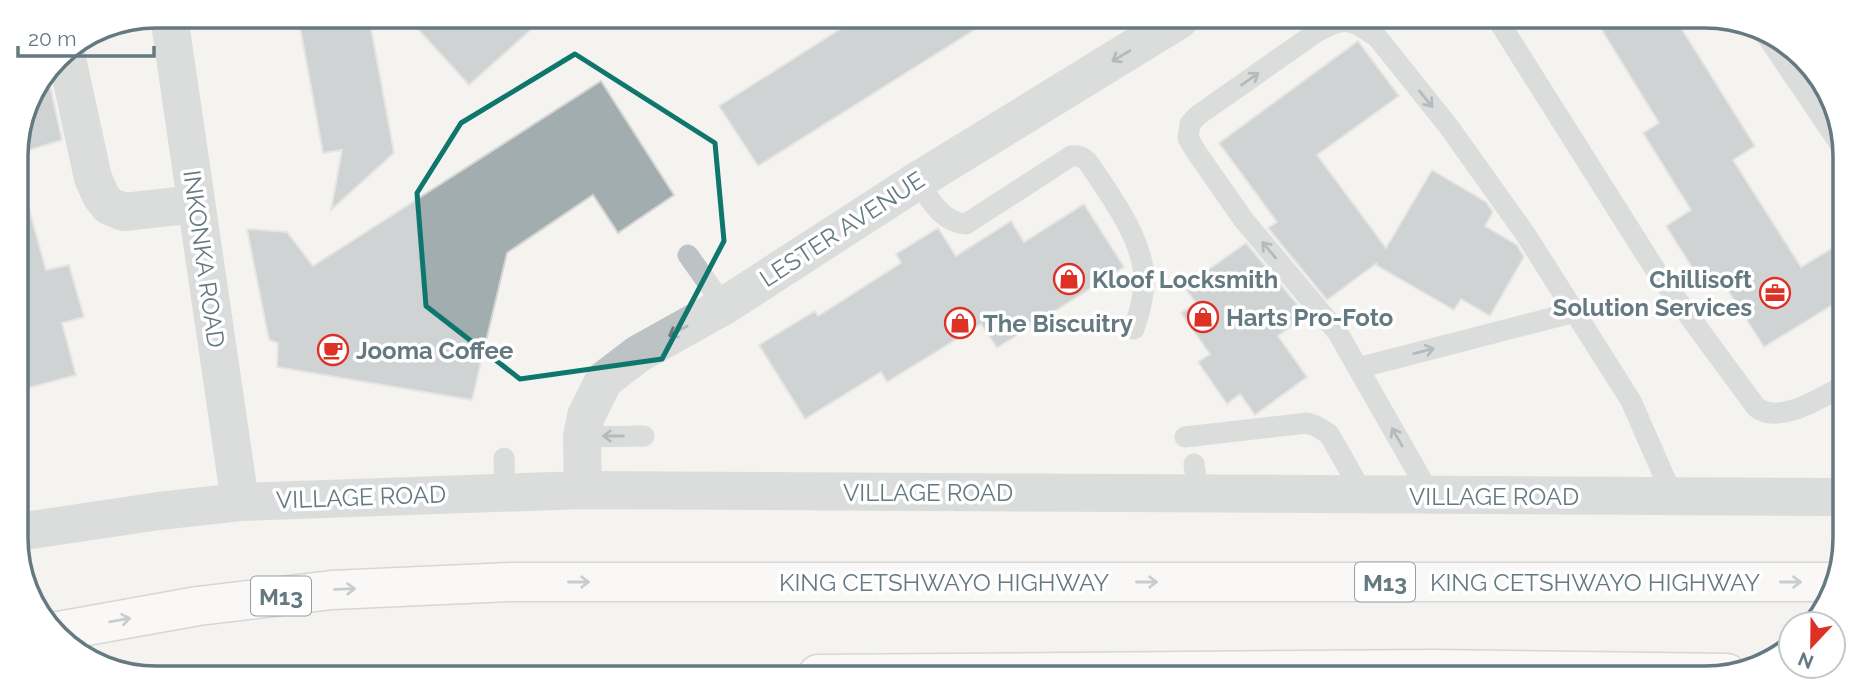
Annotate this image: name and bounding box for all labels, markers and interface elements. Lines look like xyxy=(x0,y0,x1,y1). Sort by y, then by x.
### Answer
scale bar xyxy=(18,14,154,58)
text: 20 m xyxy=(28,26,76,51)
one-way arrow xyxy=(1111,50,1131,64)
one-way arrow xyxy=(1240,72,1259,86)
one-way arrow xyxy=(1419,90,1434,108)
street label: LESTER AVENUE xyxy=(754,165,930,293)
street label: INKONKA ROAD xyxy=(177,168,231,350)
one-way arrow xyxy=(1261,241,1277,259)
shop icon: Kloof Locksmith xyxy=(1052,262,1086,296)
place label: Kloof Locksmith xyxy=(1092,265,1278,294)
place label: Chillisoft Solution Services xyxy=(1553,265,1752,322)
office icon: Chillisoft Solution Services xyxy=(1758,276,1792,310)
shop icon: Harts Pro-Foto xyxy=(1186,300,1220,334)
place label: Harts Pro-Foto xyxy=(1226,303,1393,332)
shop icon: The Biscuitry xyxy=(943,306,977,340)
place label: The Biscuitry xyxy=(983,309,1133,338)
one-way arrow xyxy=(668,325,689,338)
cafe icon: Jooma Coffee xyxy=(316,333,350,367)
place label: Jooma Coffee xyxy=(356,336,513,365)
one-way arrow xyxy=(1412,344,1435,357)
one-way arrow xyxy=(1390,427,1404,447)
one-way arrow xyxy=(602,429,625,443)
street label: VILLAGE ROAD xyxy=(843,478,1013,507)
street label: VILLAGE ROAD xyxy=(275,480,447,514)
street label: VILLAGE ROAD xyxy=(1409,482,1579,511)
road number: M13 xyxy=(1355,562,1415,602)
street label: KING CETSHWAYO HIGHWAY xyxy=(779,568,1109,597)
street label: KING CETSHWAYO HIGHWAY xyxy=(1430,568,1760,597)
one-way arrow xyxy=(567,575,590,589)
one-way arrow xyxy=(1136,575,1159,589)
one-way arrow xyxy=(1780,575,1803,589)
road number: M13 xyxy=(251,576,311,616)
one-way arrow xyxy=(334,583,357,596)
north arrow xyxy=(1777,610,1847,680)
one-way arrow xyxy=(108,613,131,626)
text: N xyxy=(1795,648,1816,674)

